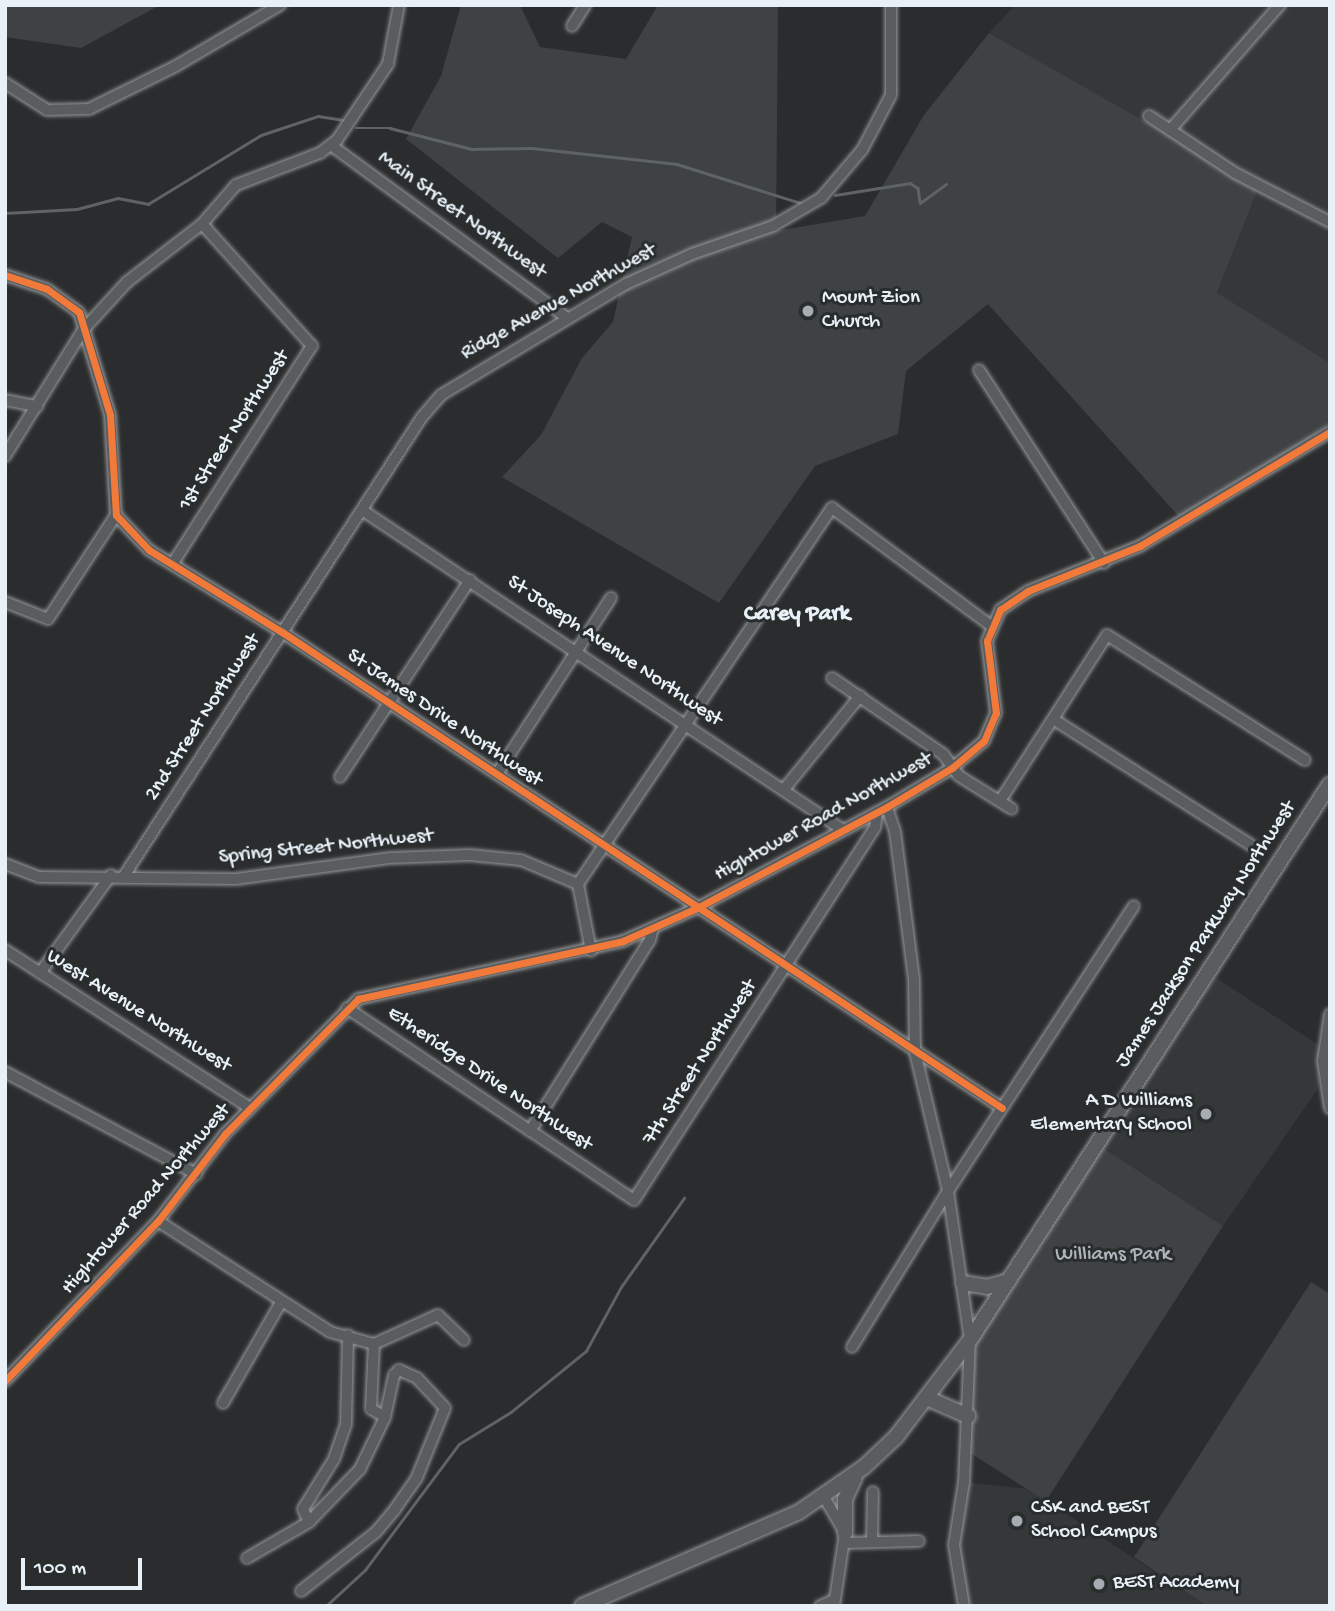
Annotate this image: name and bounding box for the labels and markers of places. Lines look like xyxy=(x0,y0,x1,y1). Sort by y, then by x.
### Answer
place label: Mount Zion Church xyxy=(822,286,920,336)
marker: Mount Zion Church xyxy=(800,303,816,319)
place label: A D Williams Elementary School xyxy=(1030,1089,1192,1139)
marker: A D Williams Elementary School xyxy=(1198,1106,1214,1122)
place label: CSK and BEST School Campus xyxy=(1031,1496,1156,1546)
marker: CSK and BEST School Campus xyxy=(1009,1513,1025,1529)
place label: BEST Academy xyxy=(1113,1571,1239,1597)
marker: BEST Academy xyxy=(1091,1576,1107,1592)

